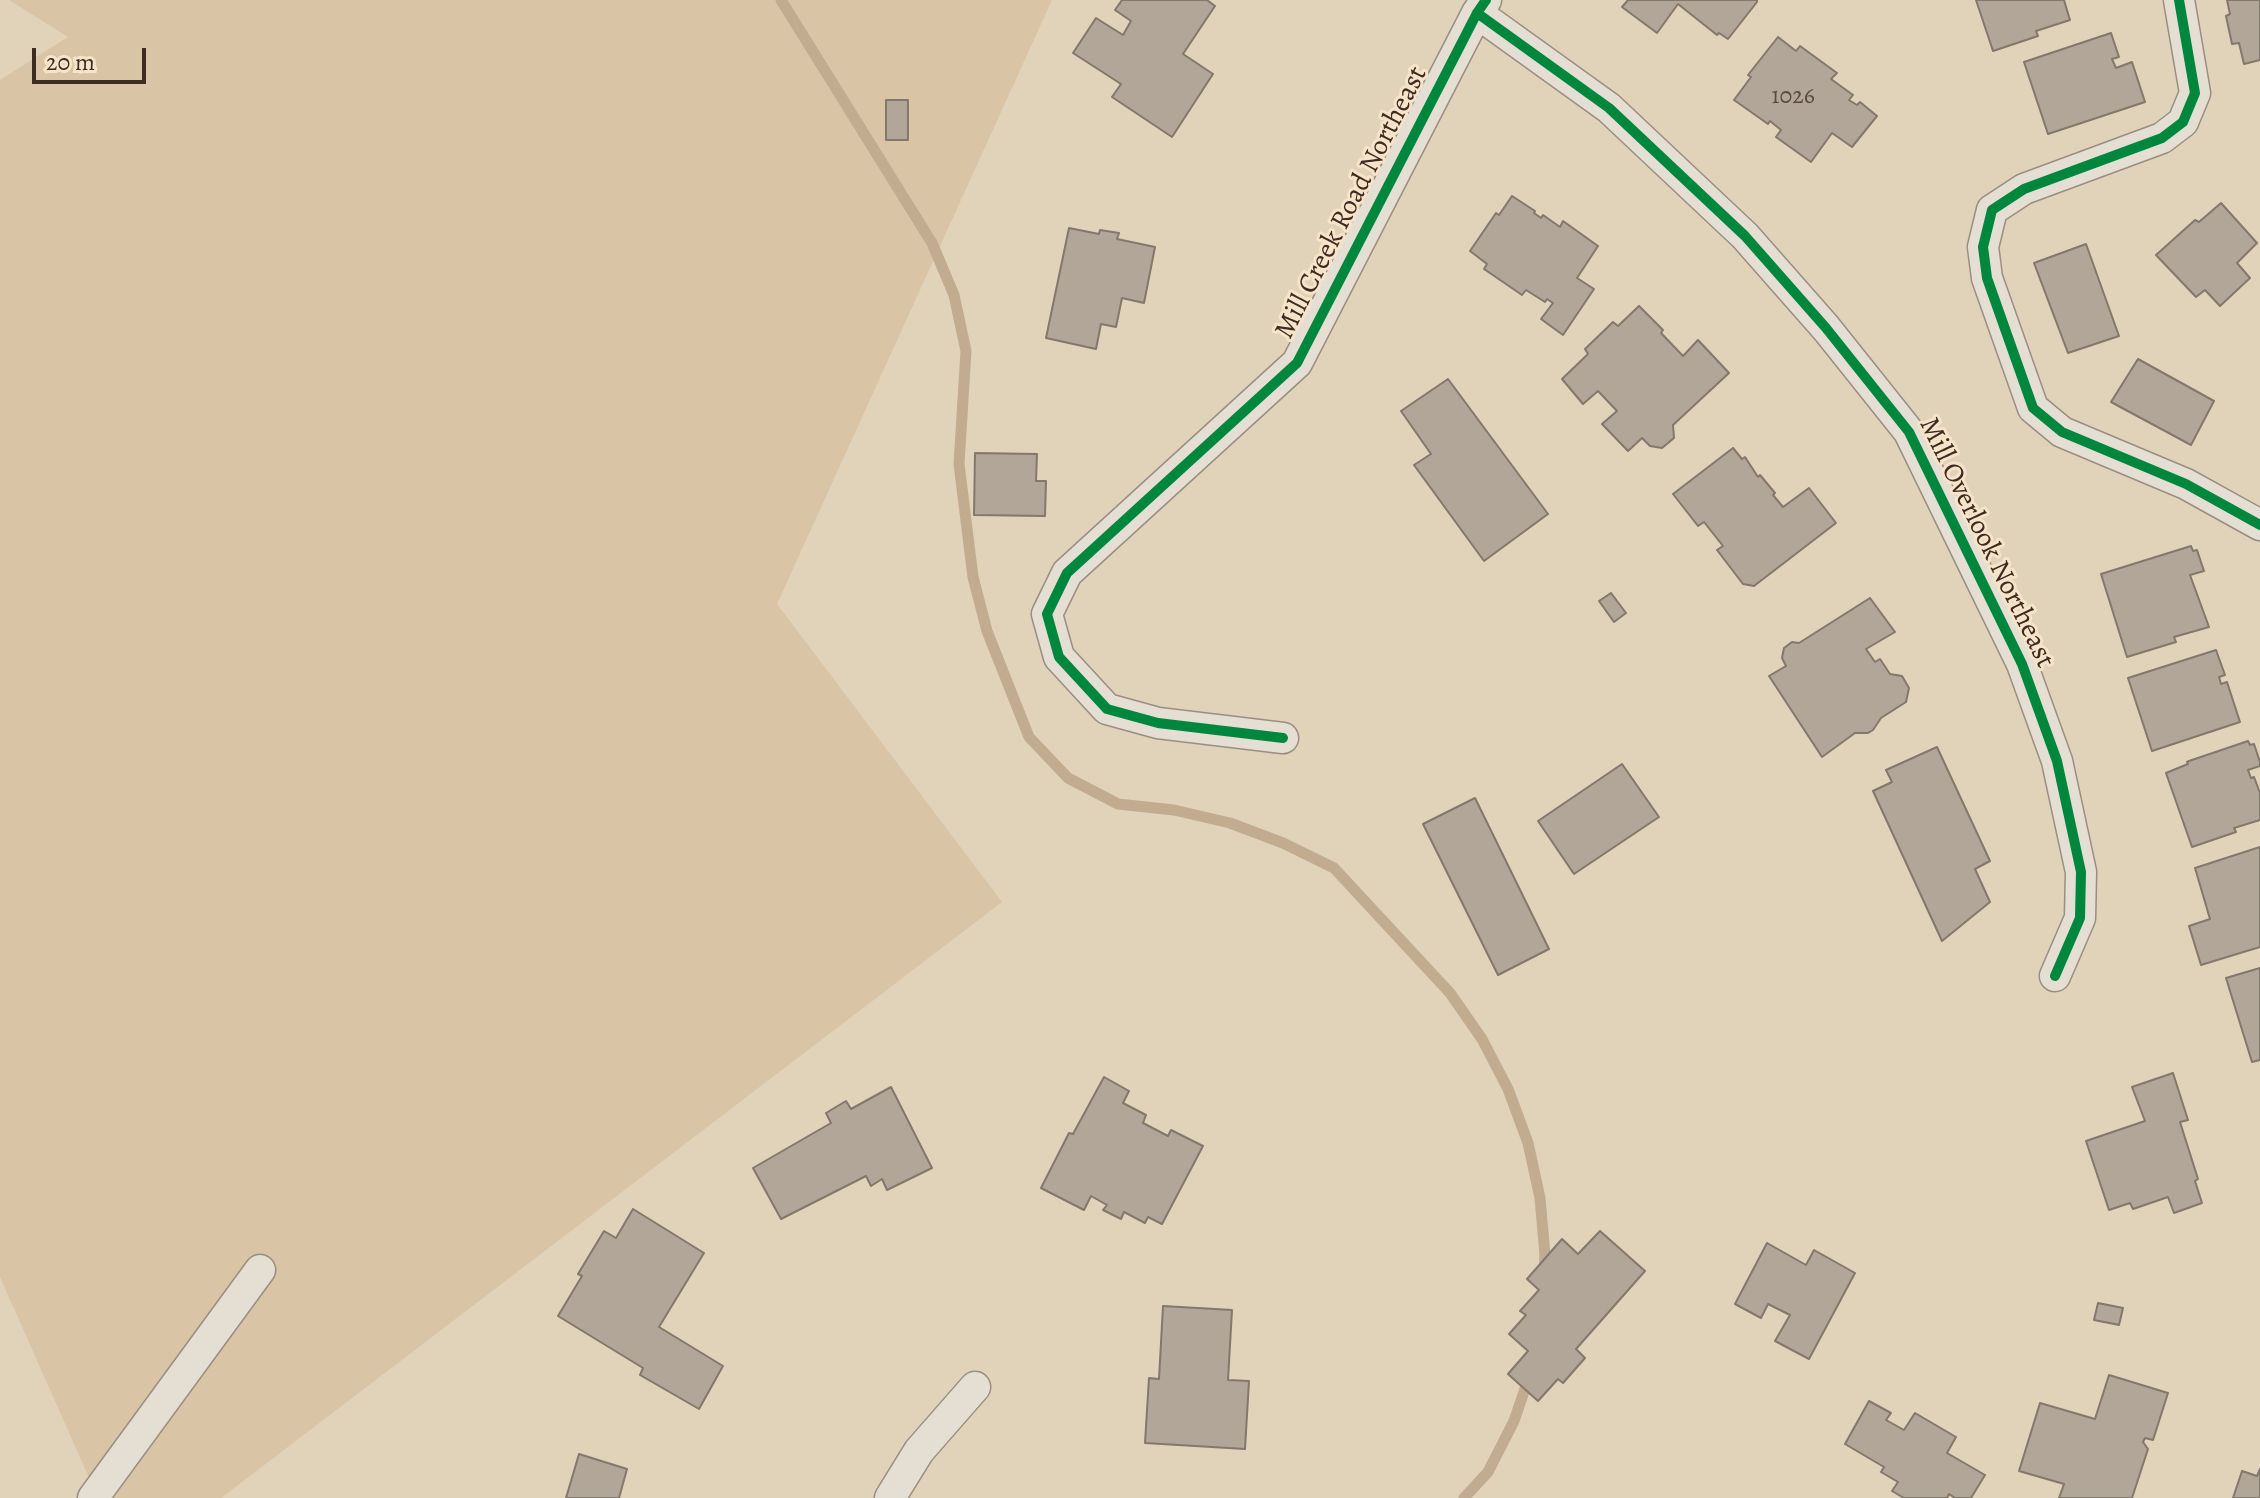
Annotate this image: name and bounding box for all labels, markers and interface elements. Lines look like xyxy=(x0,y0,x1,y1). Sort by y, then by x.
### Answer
scale bar xyxy=(36,32,150,82)
text: 20 m xyxy=(46,46,95,78)
street label: Mill Creek Road Northeast xyxy=(1269,61,1435,345)
house number: 1026 xyxy=(1771,83,1815,111)
street label: Mill Overlook Northeast xyxy=(1911,412,2061,674)

